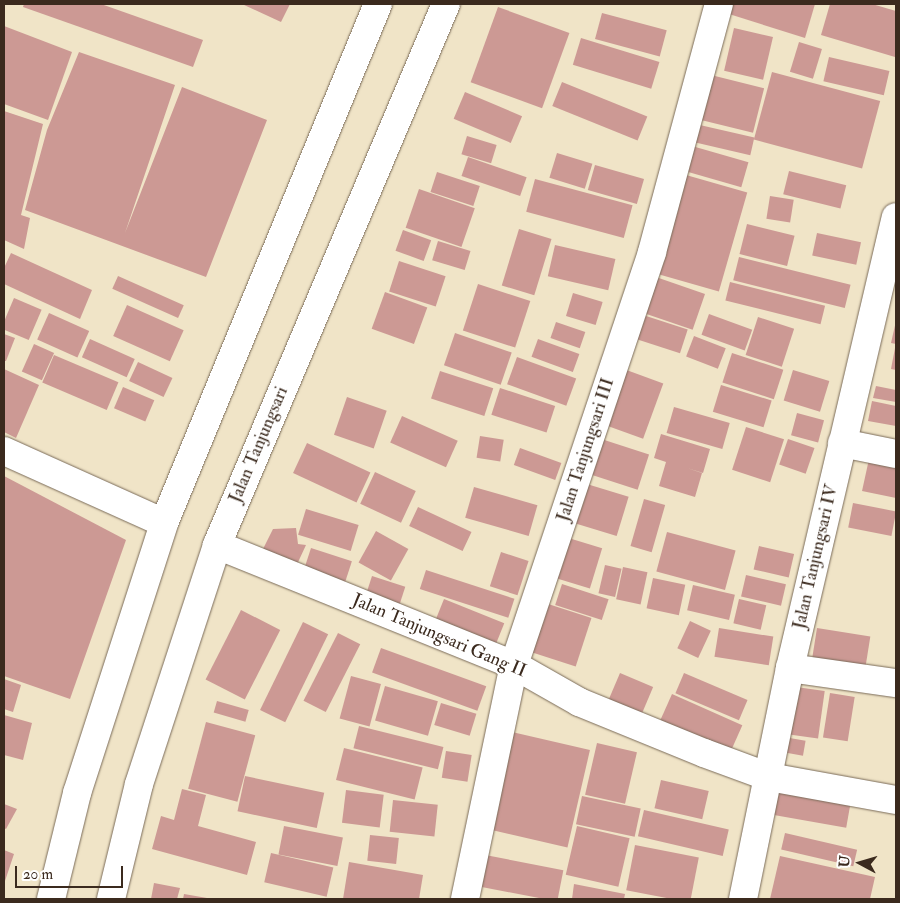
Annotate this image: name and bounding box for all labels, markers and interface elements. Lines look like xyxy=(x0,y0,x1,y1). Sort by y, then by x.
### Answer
street label: Jalan Tanjungsari III xyxy=(553,375,619,525)
street label: Jalan Tanjungsari xyxy=(225,384,293,506)
street label: Jalan Tanjungsari IV xyxy=(789,483,843,631)
street label: Jalan Tanjungsari Gang II xyxy=(349,590,529,682)
north arrow xyxy=(835,838,885,888)
text: U xyxy=(836,855,854,868)
scale bar xyxy=(18,856,125,888)
text: 20 m xyxy=(23,865,53,884)

